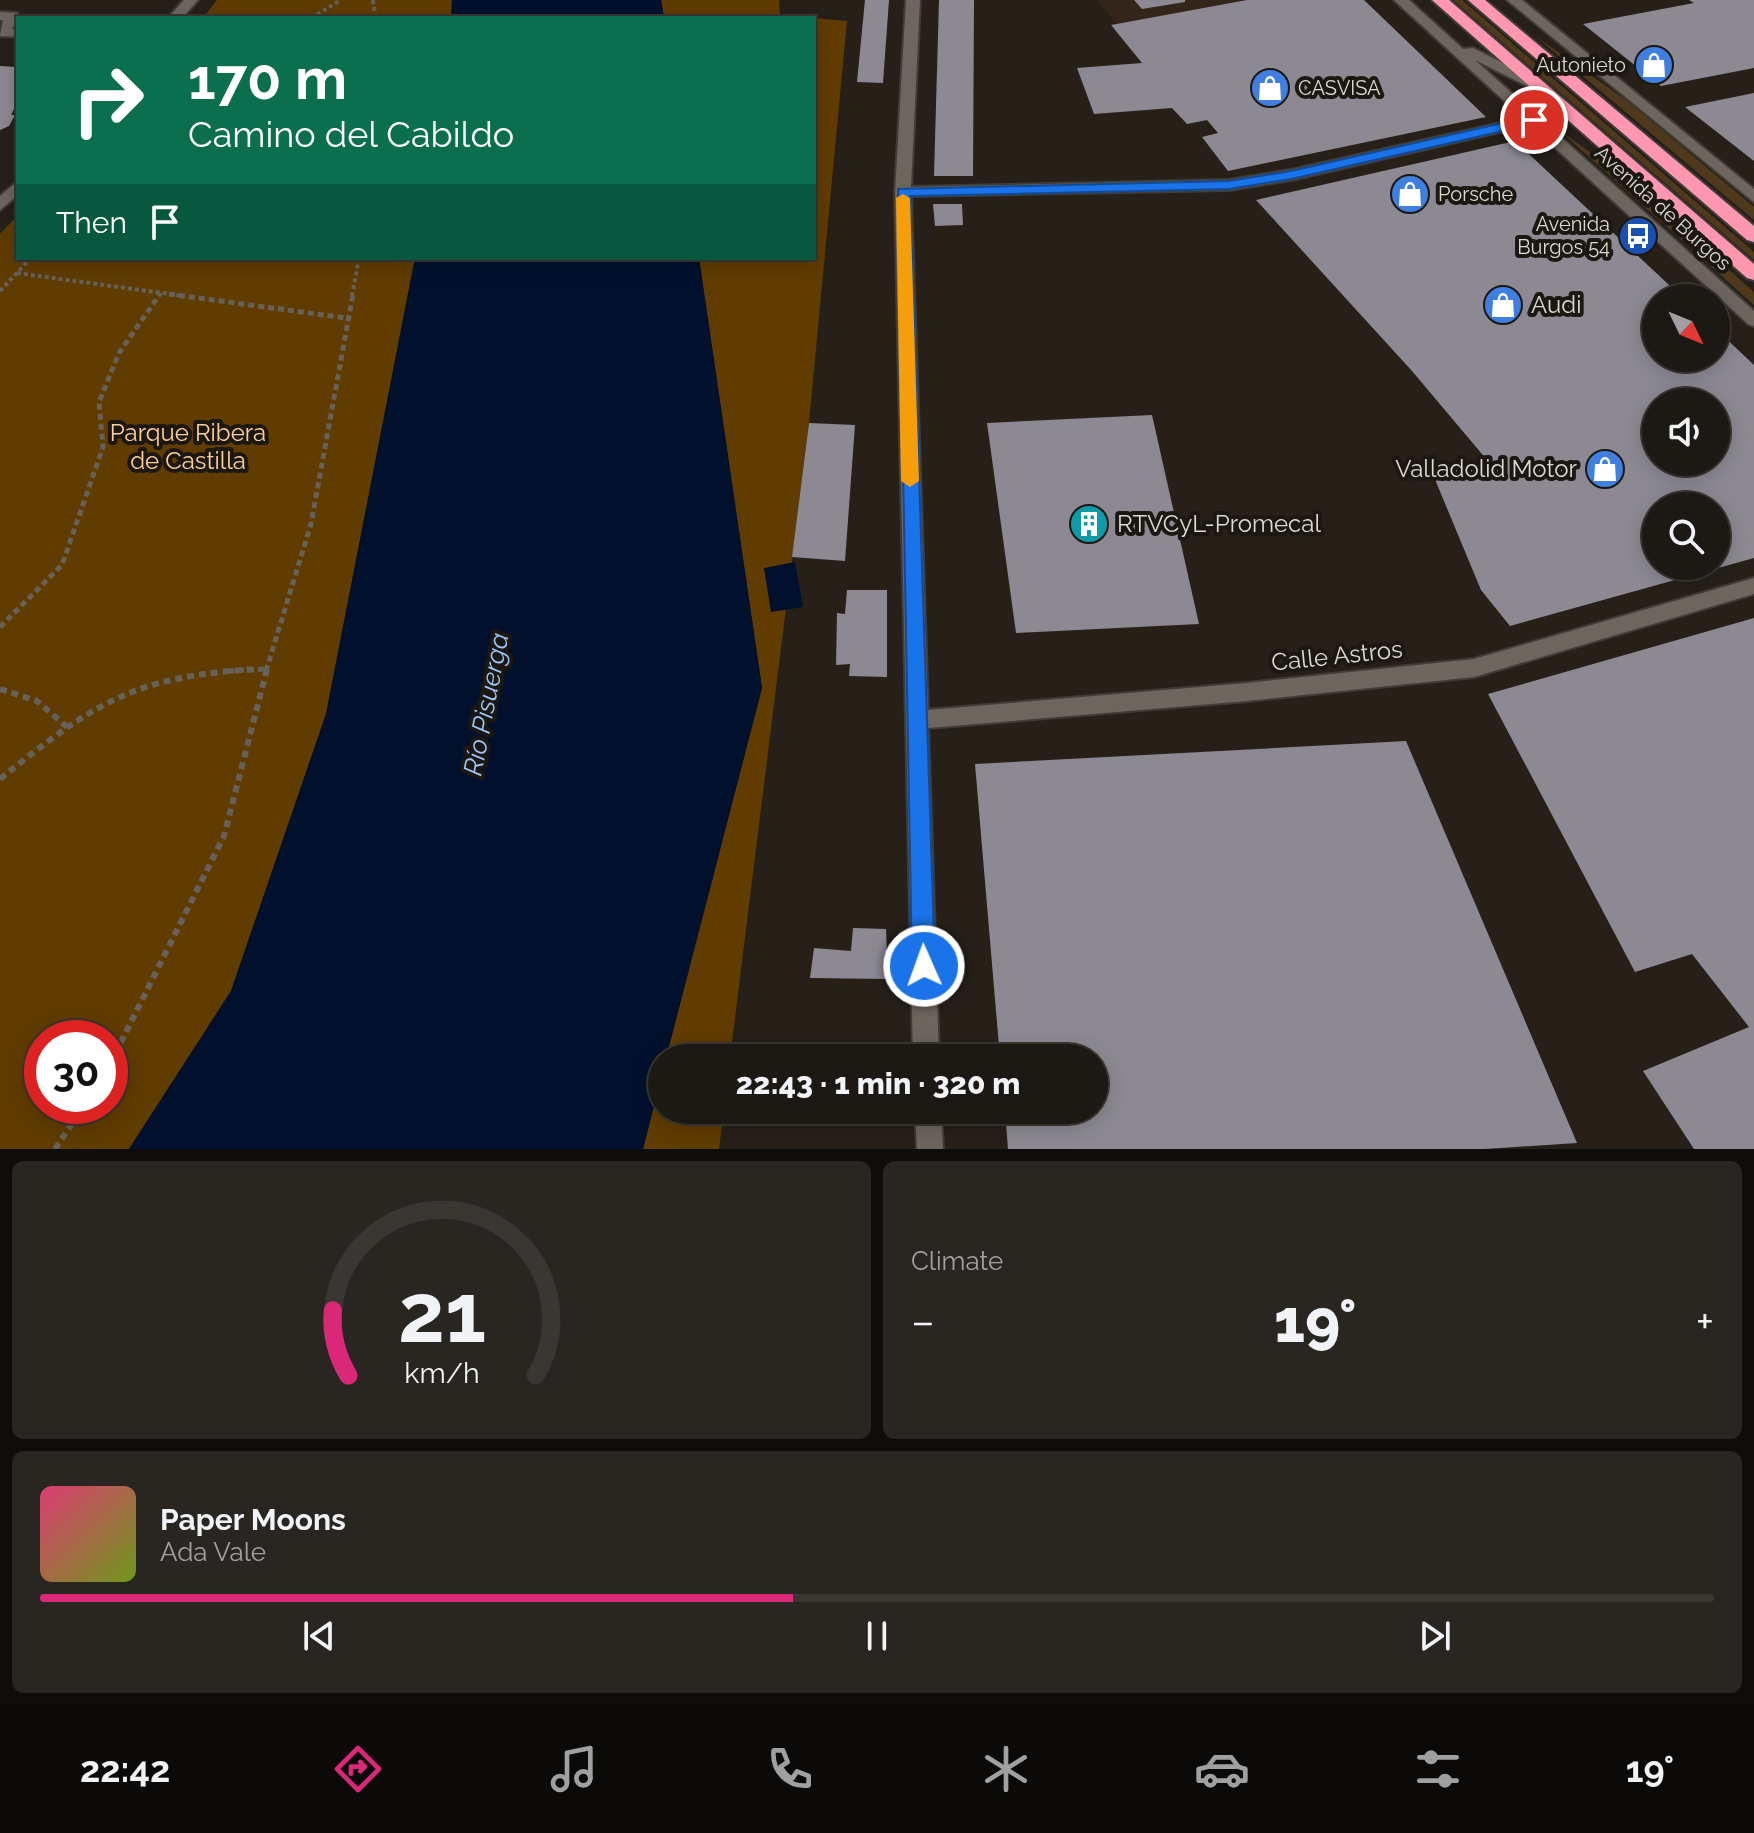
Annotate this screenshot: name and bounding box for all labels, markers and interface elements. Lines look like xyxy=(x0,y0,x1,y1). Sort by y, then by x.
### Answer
shop icon: Autonieto xyxy=(1633,44,1675,86)
text: 170 m xyxy=(188,46,347,112)
icon: right xyxy=(56,48,160,152)
place label: Autonieto xyxy=(1536,53,1626,77)
shop icon: CASVISA xyxy=(1249,67,1291,109)
place label: CASVISA xyxy=(1298,76,1381,100)
pin xyxy=(1500,86,1568,154)
icon: arrive xyxy=(1512,98,1556,142)
text: Camino del Cabildo xyxy=(188,113,514,155)
street label: Avenida de Burgos xyxy=(1590,141,1736,275)
shop icon: Porsche xyxy=(1389,173,1431,215)
place label: Porsche xyxy=(1438,182,1513,206)
icon: arrive xyxy=(143,200,187,244)
text: Then xyxy=(56,205,127,240)
place label: Avenida Burgos 54 xyxy=(1517,212,1610,259)
bus stop icon: Avenida Burgos 54 xyxy=(1617,215,1659,257)
shop icon: Audi xyxy=(1482,284,1524,326)
north arrow xyxy=(1642,284,1730,372)
map controls xyxy=(1642,284,1730,580)
place label: Audi xyxy=(1531,290,1581,319)
button: sound xyxy=(1642,388,1730,476)
park label: Parque Ribera de Castilla xyxy=(110,418,266,475)
shop icon: Valladolid Motor xyxy=(1584,448,1626,490)
place label: Valladolid Motor xyxy=(1395,454,1578,483)
button: search xyxy=(1642,492,1730,580)
building icon: RTVCyL-Promecal xyxy=(1068,503,1110,545)
place label: RTVCyL-Promecal xyxy=(1117,509,1321,538)
water label: Río Pisuerga xyxy=(457,630,515,778)
street label: Calle Astros xyxy=(1270,634,1404,677)
position arrow xyxy=(882,924,966,1008)
speed limit sign: 30 xyxy=(24,1020,128,1124)
text: 22:43 · 1 min · 320 m xyxy=(736,1066,1020,1101)
text: Climate xyxy=(911,1246,1003,1276)
text: 21 xyxy=(397,1264,486,1361)
text: 19° xyxy=(1274,1286,1356,1356)
text: − xyxy=(911,1296,935,1347)
text: + xyxy=(1696,1296,1714,1347)
text: km/h xyxy=(404,1356,479,1390)
text: Paper Moons xyxy=(160,1502,346,1537)
text: Ada Vale xyxy=(160,1537,266,1567)
icon: previous xyxy=(297,1614,341,1658)
icon: pause xyxy=(855,1614,899,1658)
icon: next xyxy=(1413,1614,1457,1658)
icon: directions xyxy=(330,1741,386,1797)
icon: music xyxy=(546,1741,602,1797)
icon: phone xyxy=(762,1741,818,1797)
icon: climate xyxy=(978,1741,1034,1797)
icon: car xyxy=(1194,1741,1250,1797)
icon: filters xyxy=(1410,1741,1466,1797)
text: 22:42 xyxy=(80,1748,170,1790)
text: 19° xyxy=(1626,1748,1674,1790)

